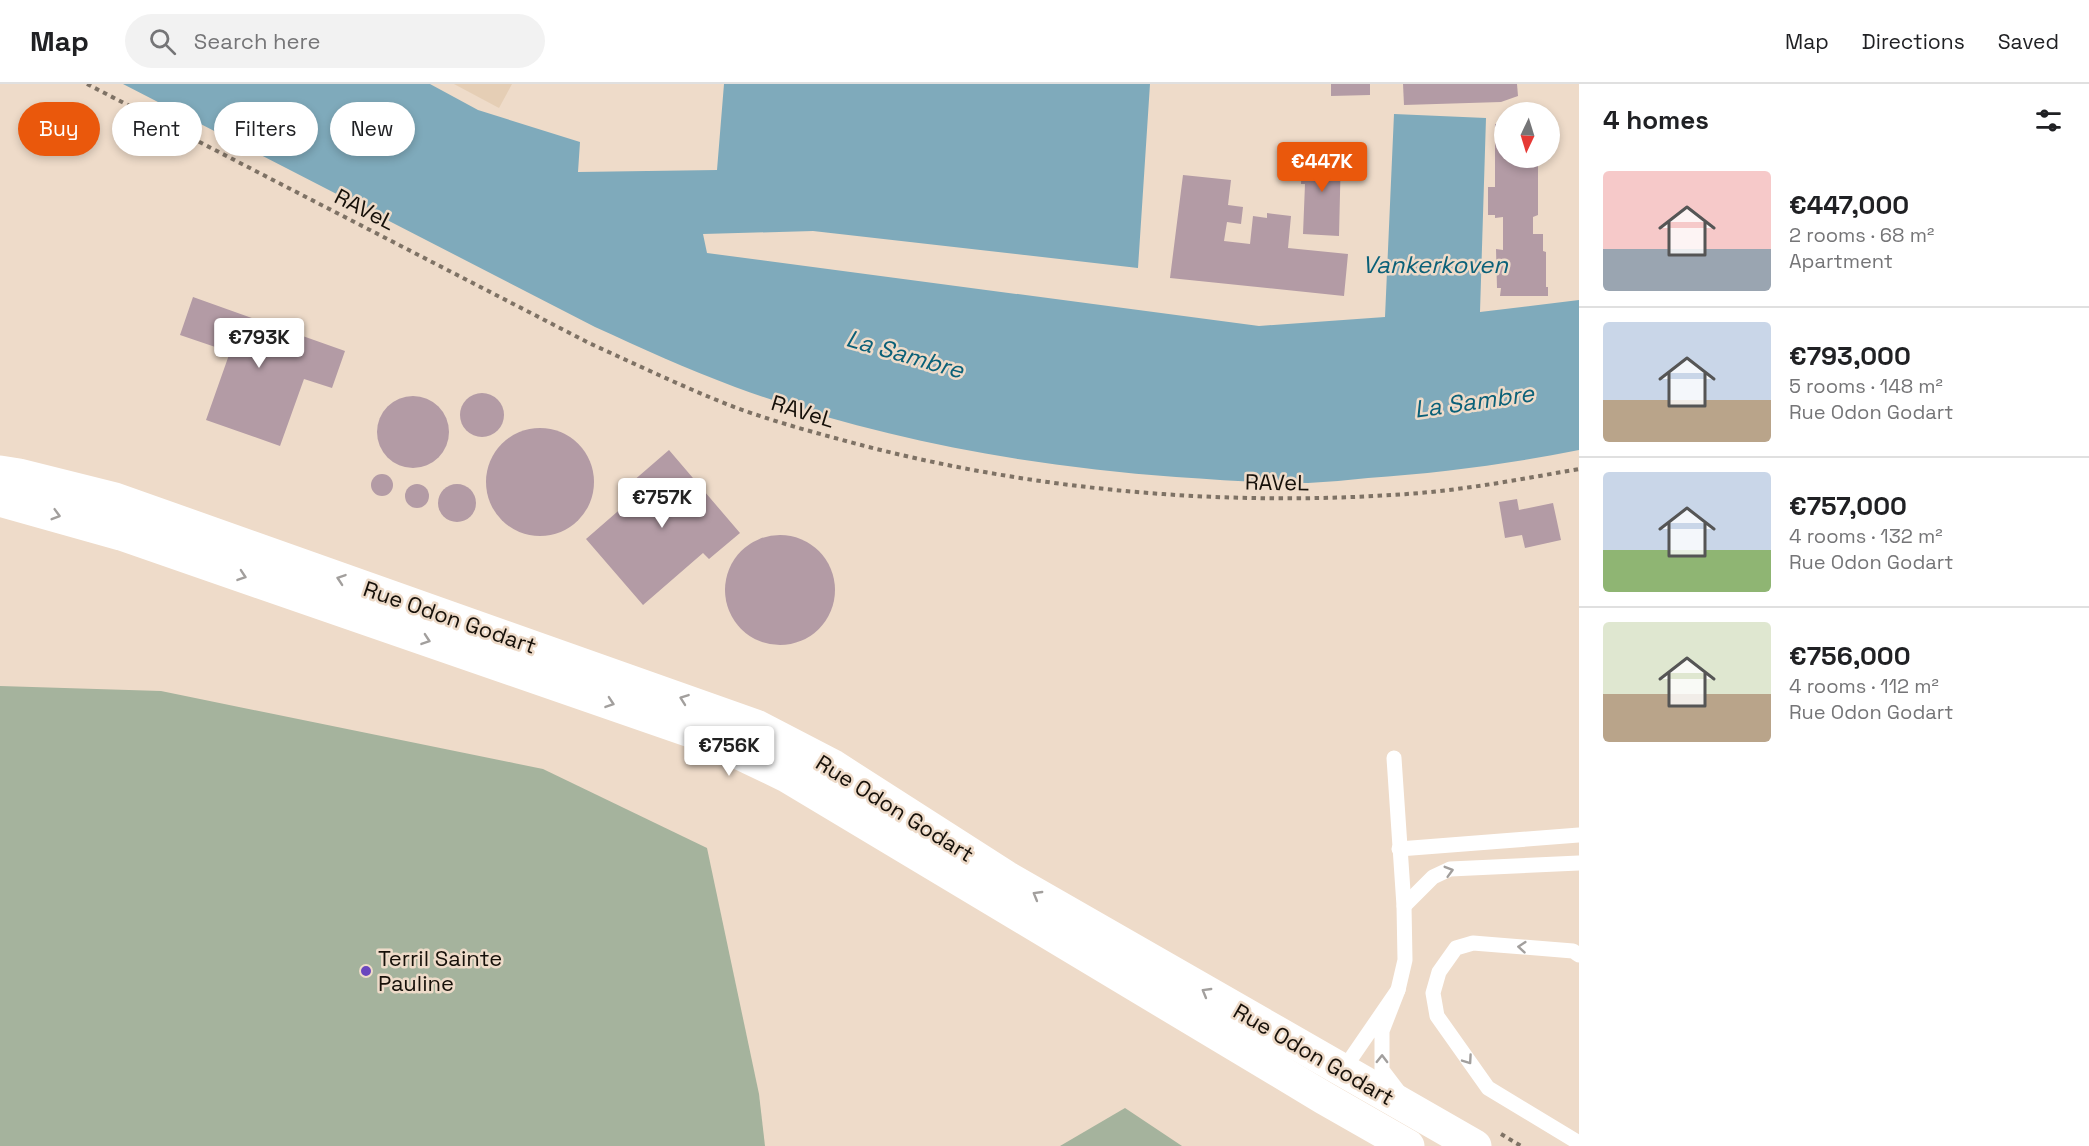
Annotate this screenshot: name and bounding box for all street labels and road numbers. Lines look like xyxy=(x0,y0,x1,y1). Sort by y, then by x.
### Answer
street label: RAVeL xyxy=(330,182,400,236)
street label: RAVeL xyxy=(768,388,838,434)
street label: RAVeL xyxy=(1245,467,1309,497)
street label: Rue Odon Godart xyxy=(360,574,540,660)
street label: Rue Odon Godart xyxy=(811,748,979,868)
street label: Rue Odon Godart xyxy=(1229,997,1399,1111)

